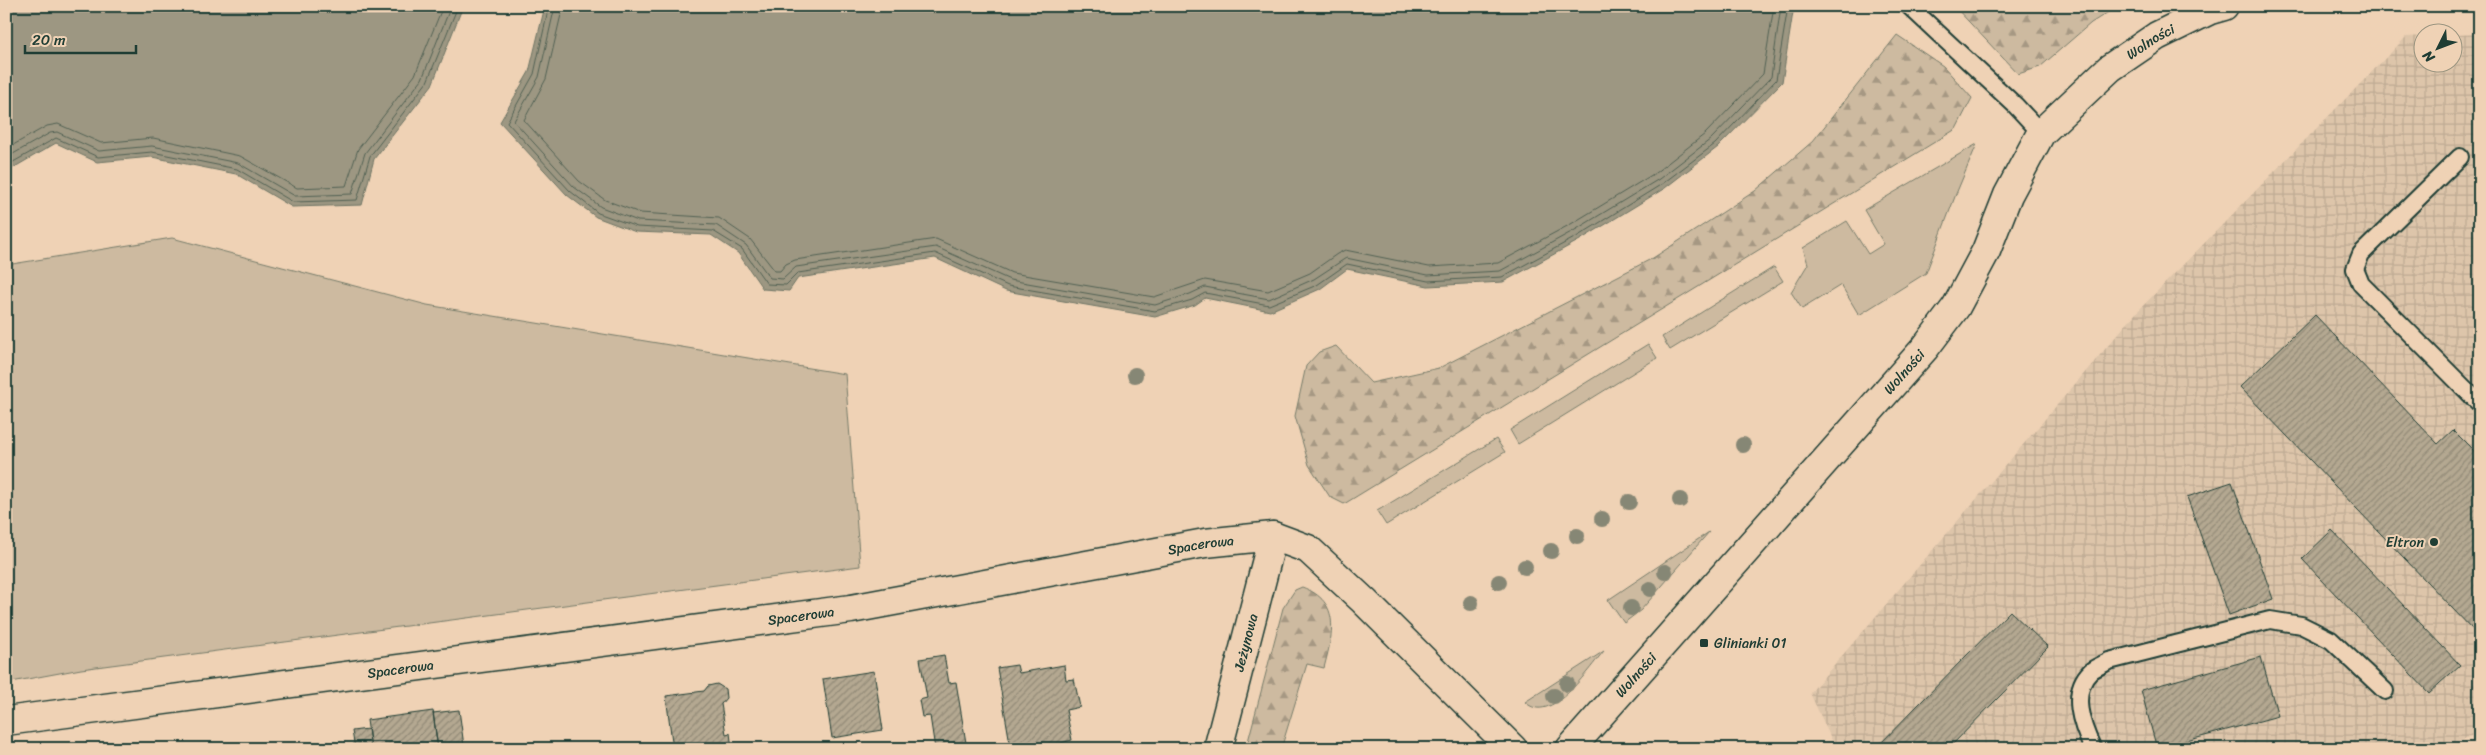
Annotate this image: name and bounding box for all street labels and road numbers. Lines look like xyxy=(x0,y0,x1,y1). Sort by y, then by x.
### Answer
street label: Wolności xyxy=(2121,17,2180,67)
street label: Wolności xyxy=(1877,343,1932,400)
street label: Spacerowa xyxy=(1166,528,1235,563)
street label: Spacerowa xyxy=(766,599,836,633)
street label: Jeżynowa xyxy=(1226,611,1265,675)
street label: Wolności xyxy=(1609,646,1664,704)
street label: Spacerowa xyxy=(366,652,435,686)

